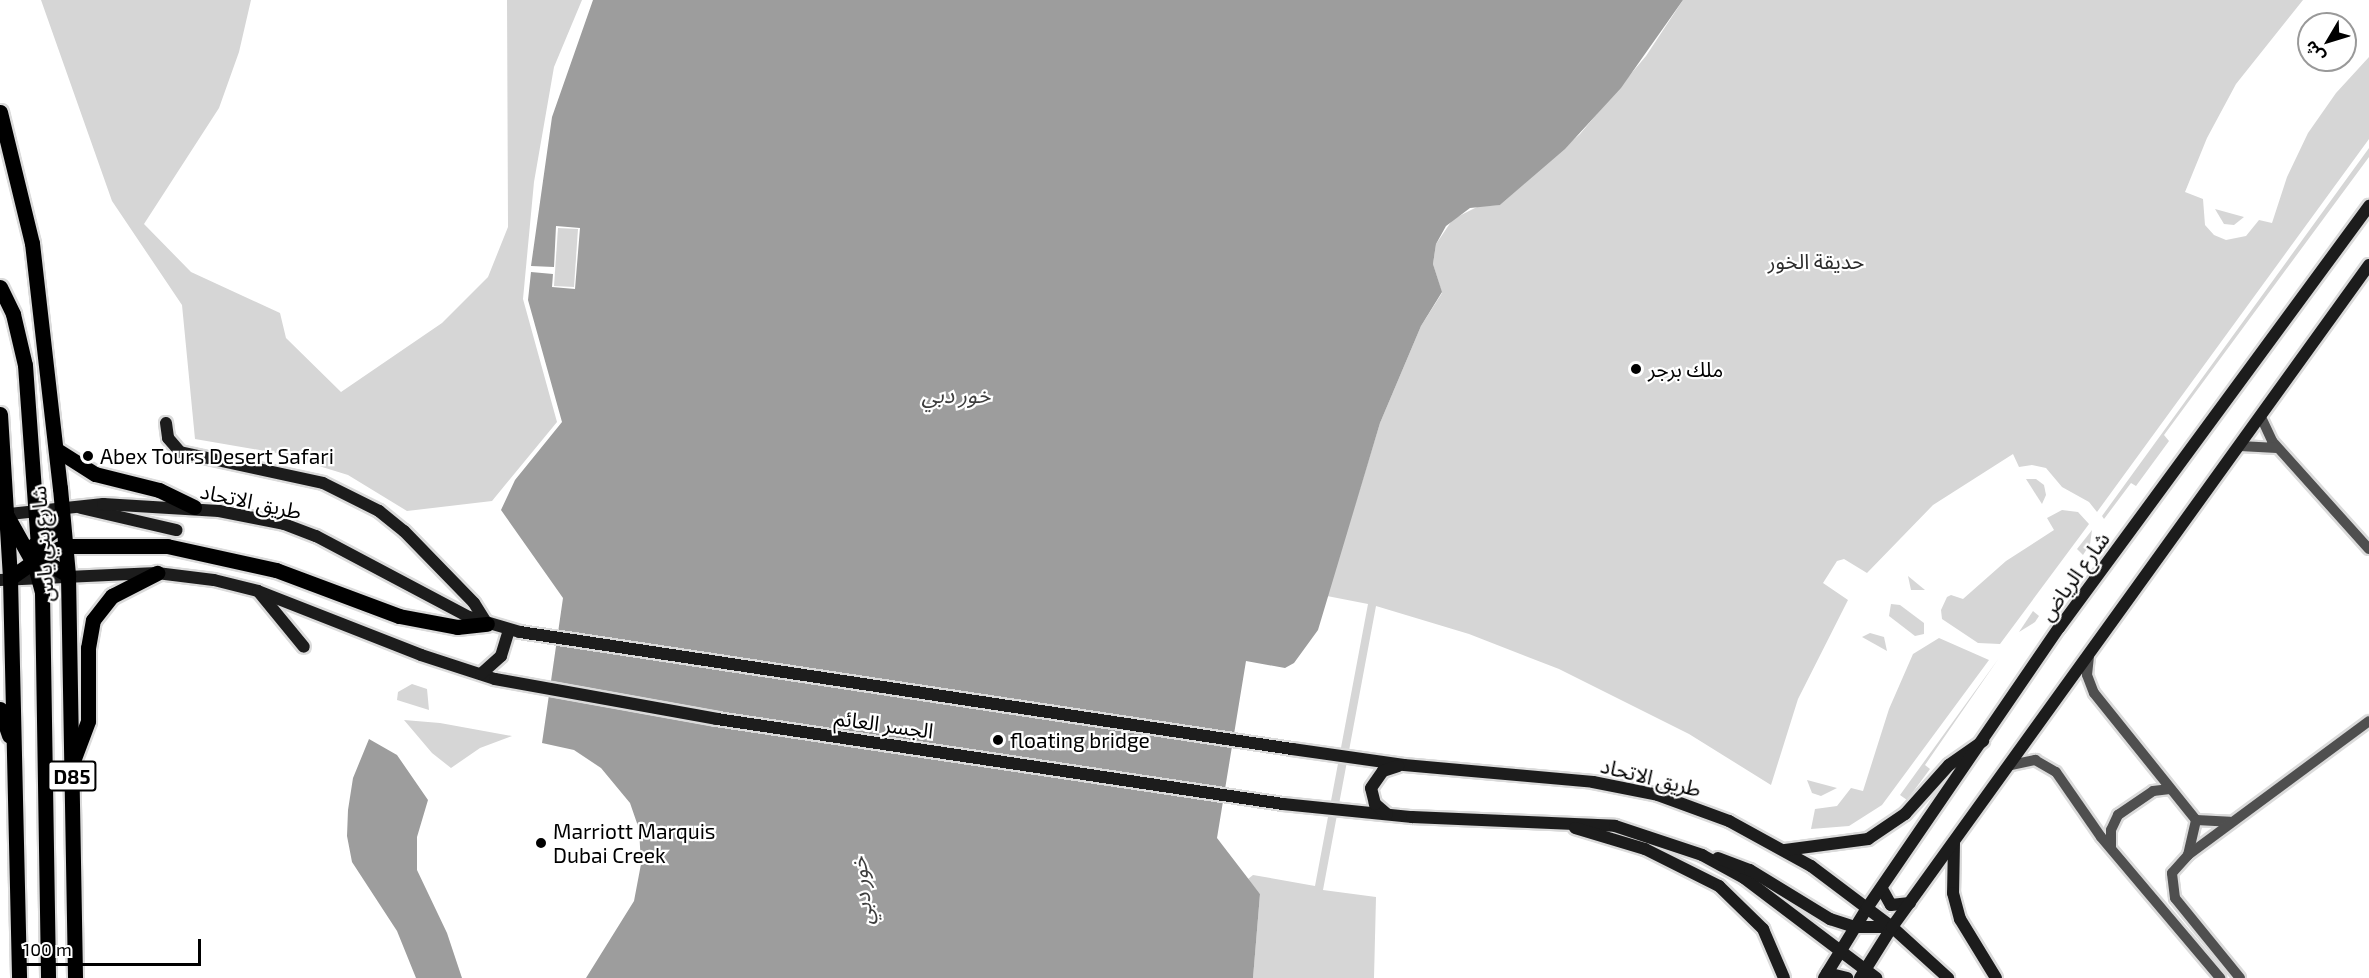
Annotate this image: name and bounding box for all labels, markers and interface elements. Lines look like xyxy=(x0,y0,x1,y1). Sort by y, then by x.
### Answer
north arrow xyxy=(2297,12,2357,72)
text: ش xyxy=(2300,38,2328,67)
park label: حديقة الخور xyxy=(1768,248,1864,274)
place label: ملك برجر xyxy=(1648,356,1723,382)
marker: ملك برجر xyxy=(1629,362,1643,376)
water label: خور دبي xyxy=(922,382,990,408)
place label: Abex Tours Desert Safari xyxy=(100,443,334,469)
marker: Abex Tours Desert Safari xyxy=(81,449,95,463)
street label: طريق الاتحاد xyxy=(198,478,304,524)
street label: شارع بني ياس xyxy=(25,485,59,603)
street label: شارع الرياض xyxy=(2033,527,2115,625)
street label: الجسر العائم xyxy=(833,705,935,743)
place label: floating bridge xyxy=(1010,727,1150,753)
marker: floating bridge xyxy=(991,733,1005,747)
street label: طريق الاتحاد xyxy=(1598,752,1704,802)
road number: D85 xyxy=(46,759,98,793)
place label: Marriott Marquis Dubai Creek xyxy=(553,818,716,868)
marker: Marriott Marquis Dubai Creek xyxy=(534,836,548,850)
water label: خور دبي xyxy=(844,855,878,927)
scale bar xyxy=(15,927,204,965)
text: 100 m xyxy=(23,938,72,960)

